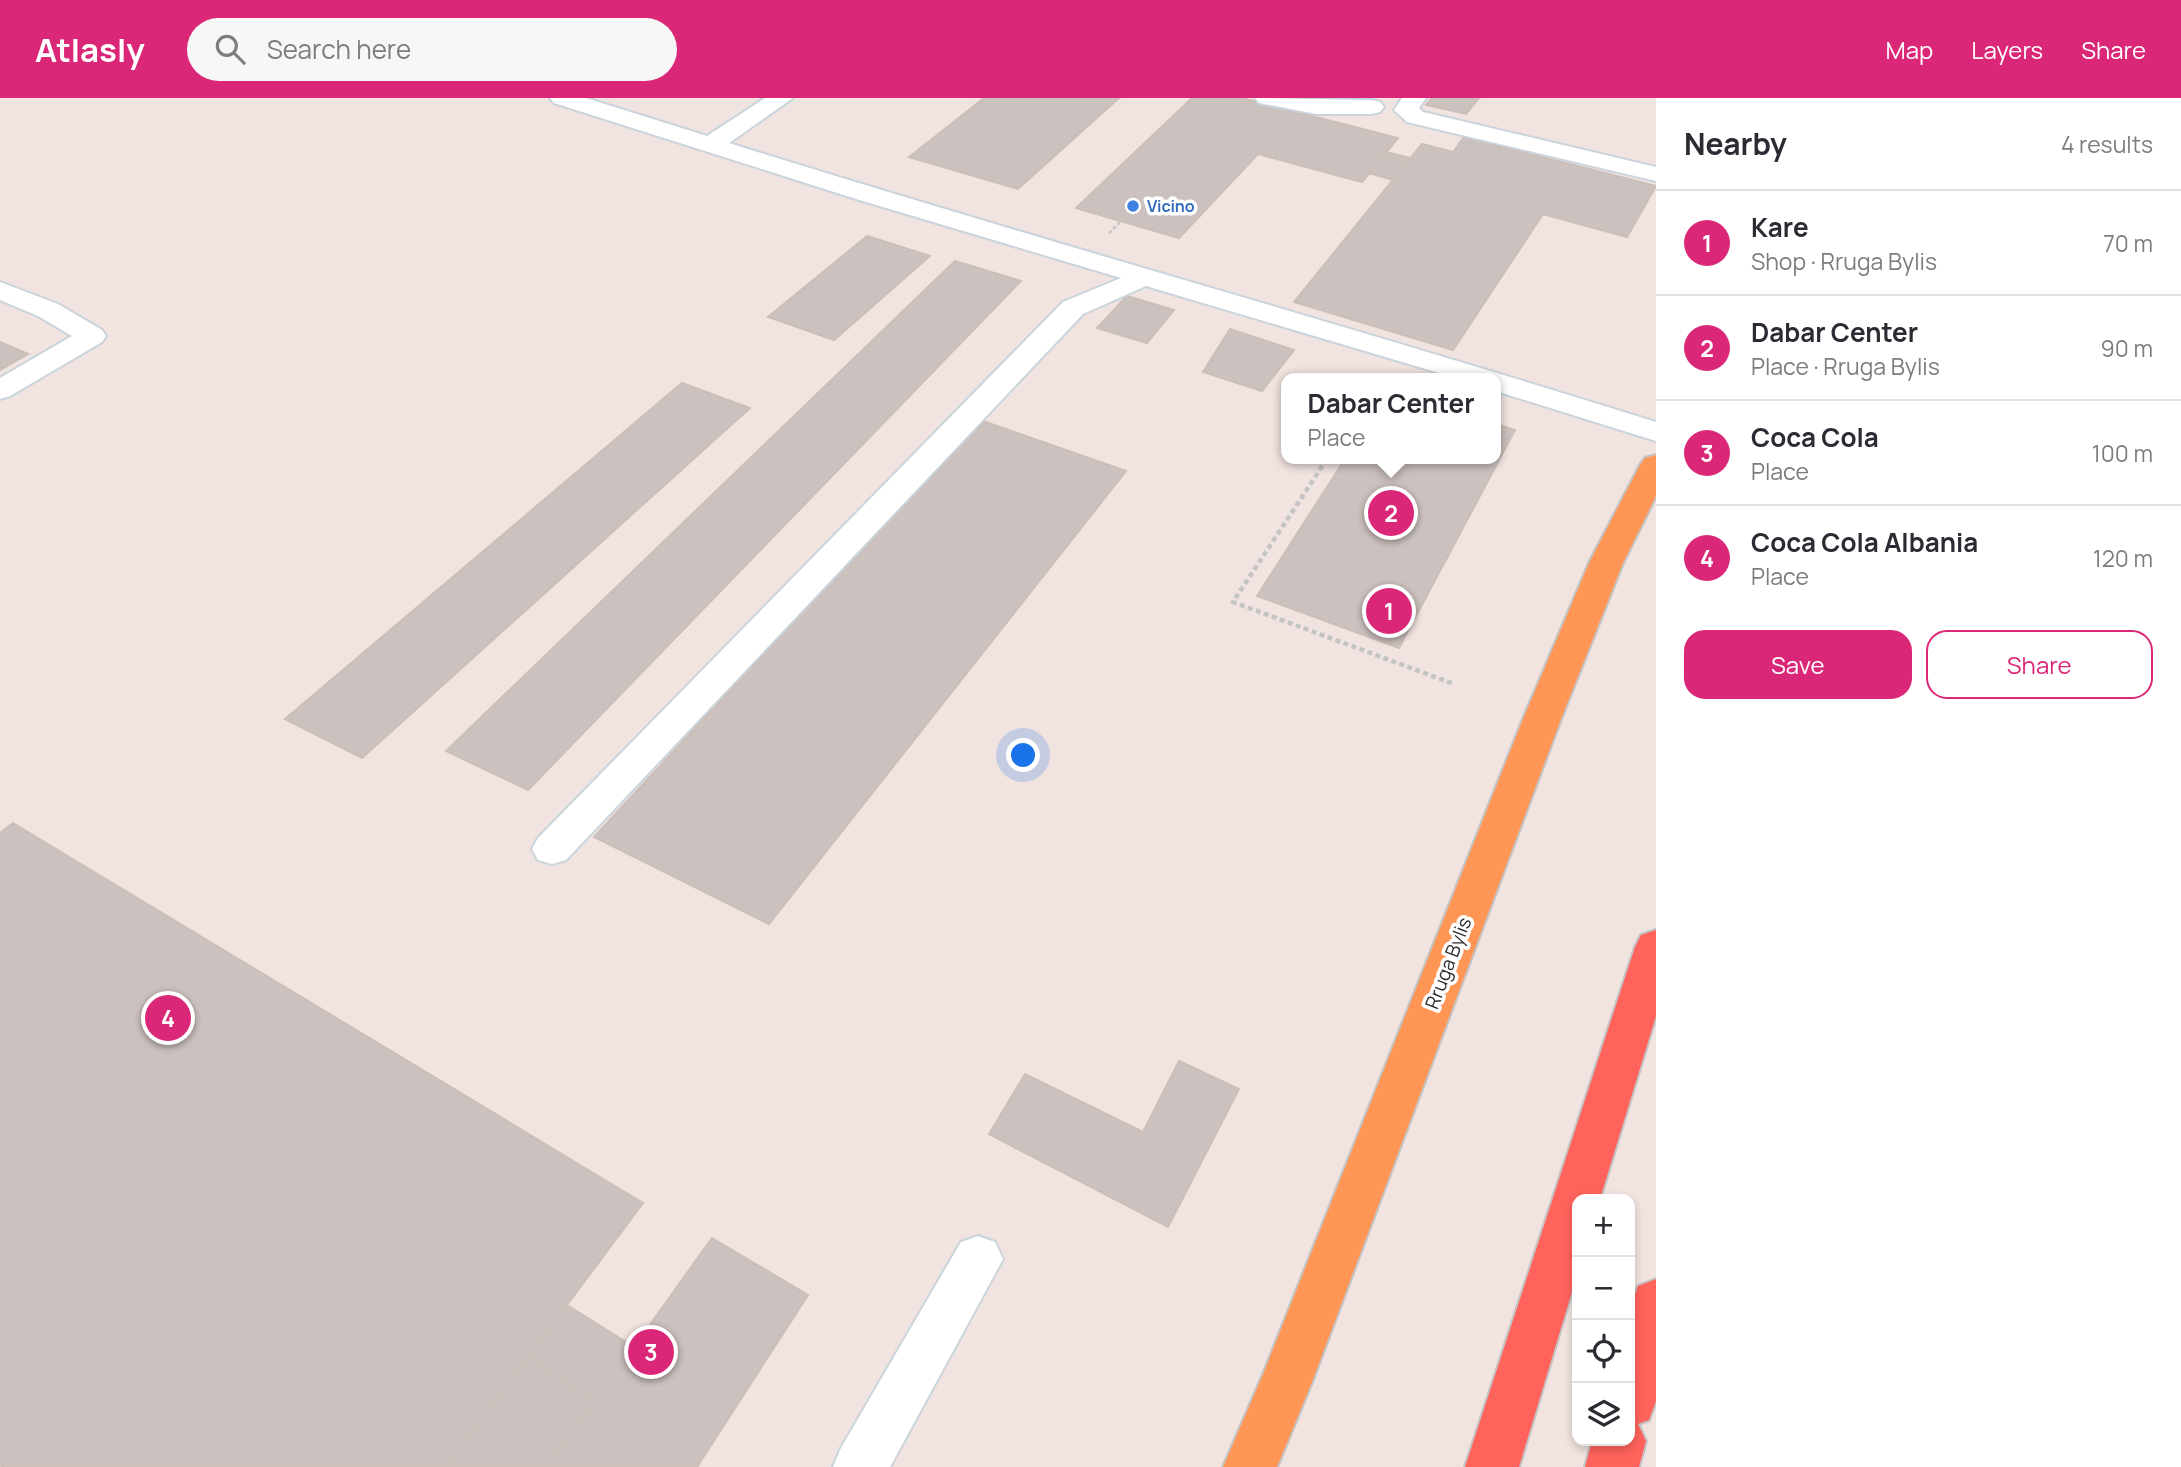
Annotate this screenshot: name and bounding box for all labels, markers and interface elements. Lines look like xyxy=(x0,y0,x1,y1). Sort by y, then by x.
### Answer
search box xyxy=(187,18,677,81)
text: Atlasly xyxy=(35,27,145,72)
icon: search xyxy=(211,30,249,68)
text: Search here xyxy=(267,31,411,67)
text: Map xyxy=(1886,33,1933,66)
text: Layers xyxy=(1971,33,2043,66)
text: Share xyxy=(2081,33,2146,66)
text: Nearby xyxy=(1684,123,1787,164)
text: 4 results xyxy=(2061,128,2153,160)
place label: Vicino xyxy=(1147,195,1195,217)
marker: Vicino xyxy=(1125,198,1141,214)
text: Kare xyxy=(1751,209,1809,245)
text: 1 xyxy=(1702,227,1712,259)
text: 70 m xyxy=(2103,227,2153,259)
text: Shop · Rruga Bylis xyxy=(1751,245,1937,277)
text: Dabar Center xyxy=(1751,314,1918,350)
text: 2 xyxy=(1700,332,1714,364)
text: 90 m xyxy=(2101,332,2153,364)
text: Place · Rruga Bylis xyxy=(1751,350,1940,382)
popup xyxy=(1281,373,1501,464)
text: Dabar Center xyxy=(1307,385,1475,421)
text: Coca Cola xyxy=(1751,419,1879,455)
text: Place xyxy=(1307,421,1365,453)
text: 3 xyxy=(1700,437,1714,469)
text: 100 m xyxy=(2092,437,2153,469)
text: Place xyxy=(1751,455,1809,487)
pin: 2 xyxy=(1368,487,1414,539)
text: Coca Cola Albania xyxy=(1751,524,1978,560)
text: 4 xyxy=(1700,542,1714,574)
text: 120 m xyxy=(2093,542,2153,574)
text: Place xyxy=(1751,560,1809,592)
pin: 1 xyxy=(1366,585,1412,637)
button: Save xyxy=(1684,630,1912,699)
button: Share xyxy=(1926,630,2153,699)
your location xyxy=(1006,738,1040,772)
street label: Rruga Bylis xyxy=(1419,913,1477,1013)
pin: 4 xyxy=(145,992,191,1044)
map controls xyxy=(1572,1194,1635,1446)
button: + xyxy=(1572,1194,1635,1257)
button: − xyxy=(1572,1257,1635,1320)
button: locate xyxy=(1572,1320,1635,1383)
pin: 3 xyxy=(628,1326,674,1378)
button: layers xyxy=(1572,1383,1635,1446)

